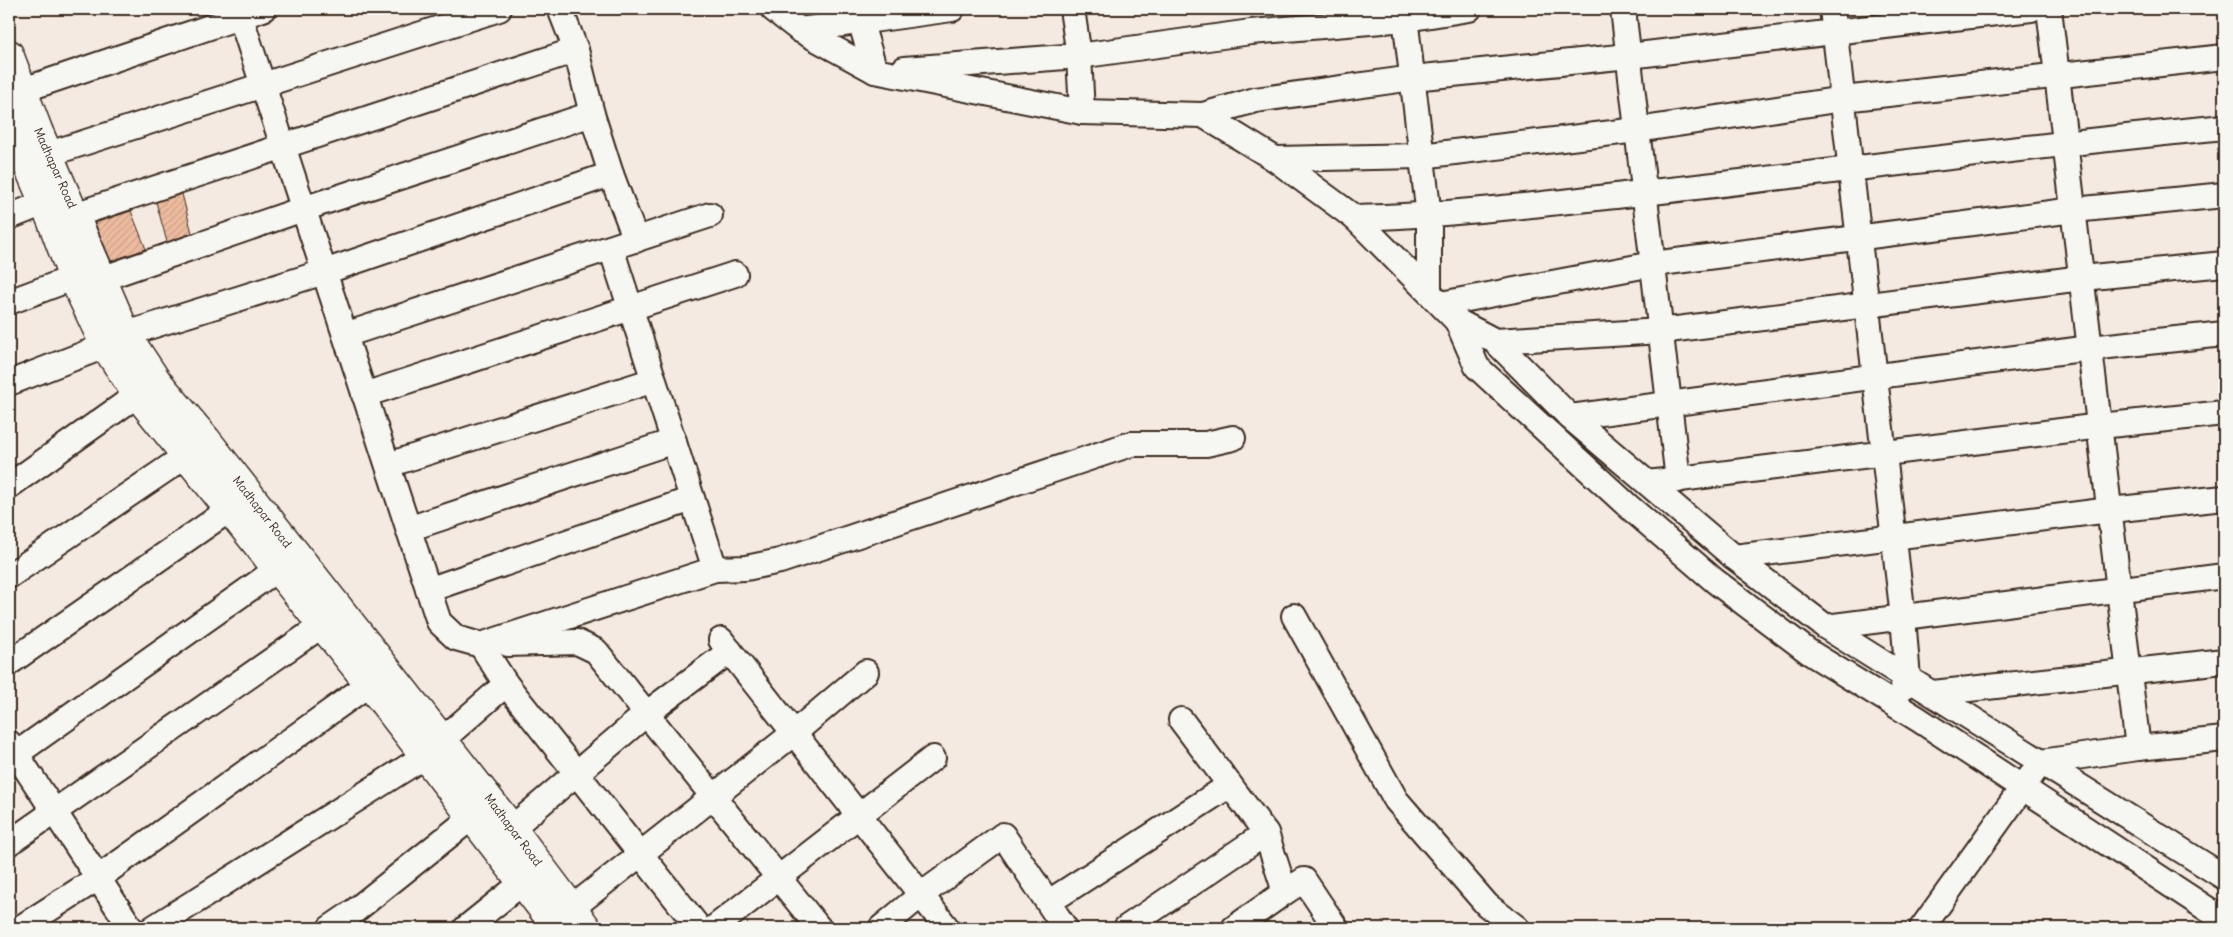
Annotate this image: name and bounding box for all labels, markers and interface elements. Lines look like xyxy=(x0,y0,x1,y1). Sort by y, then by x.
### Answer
street label: Madhapar Road xyxy=(31,125,80,211)
street label: Madhapar Road xyxy=(230,473,295,551)
street label: Madhapar Road xyxy=(481,790,546,869)

